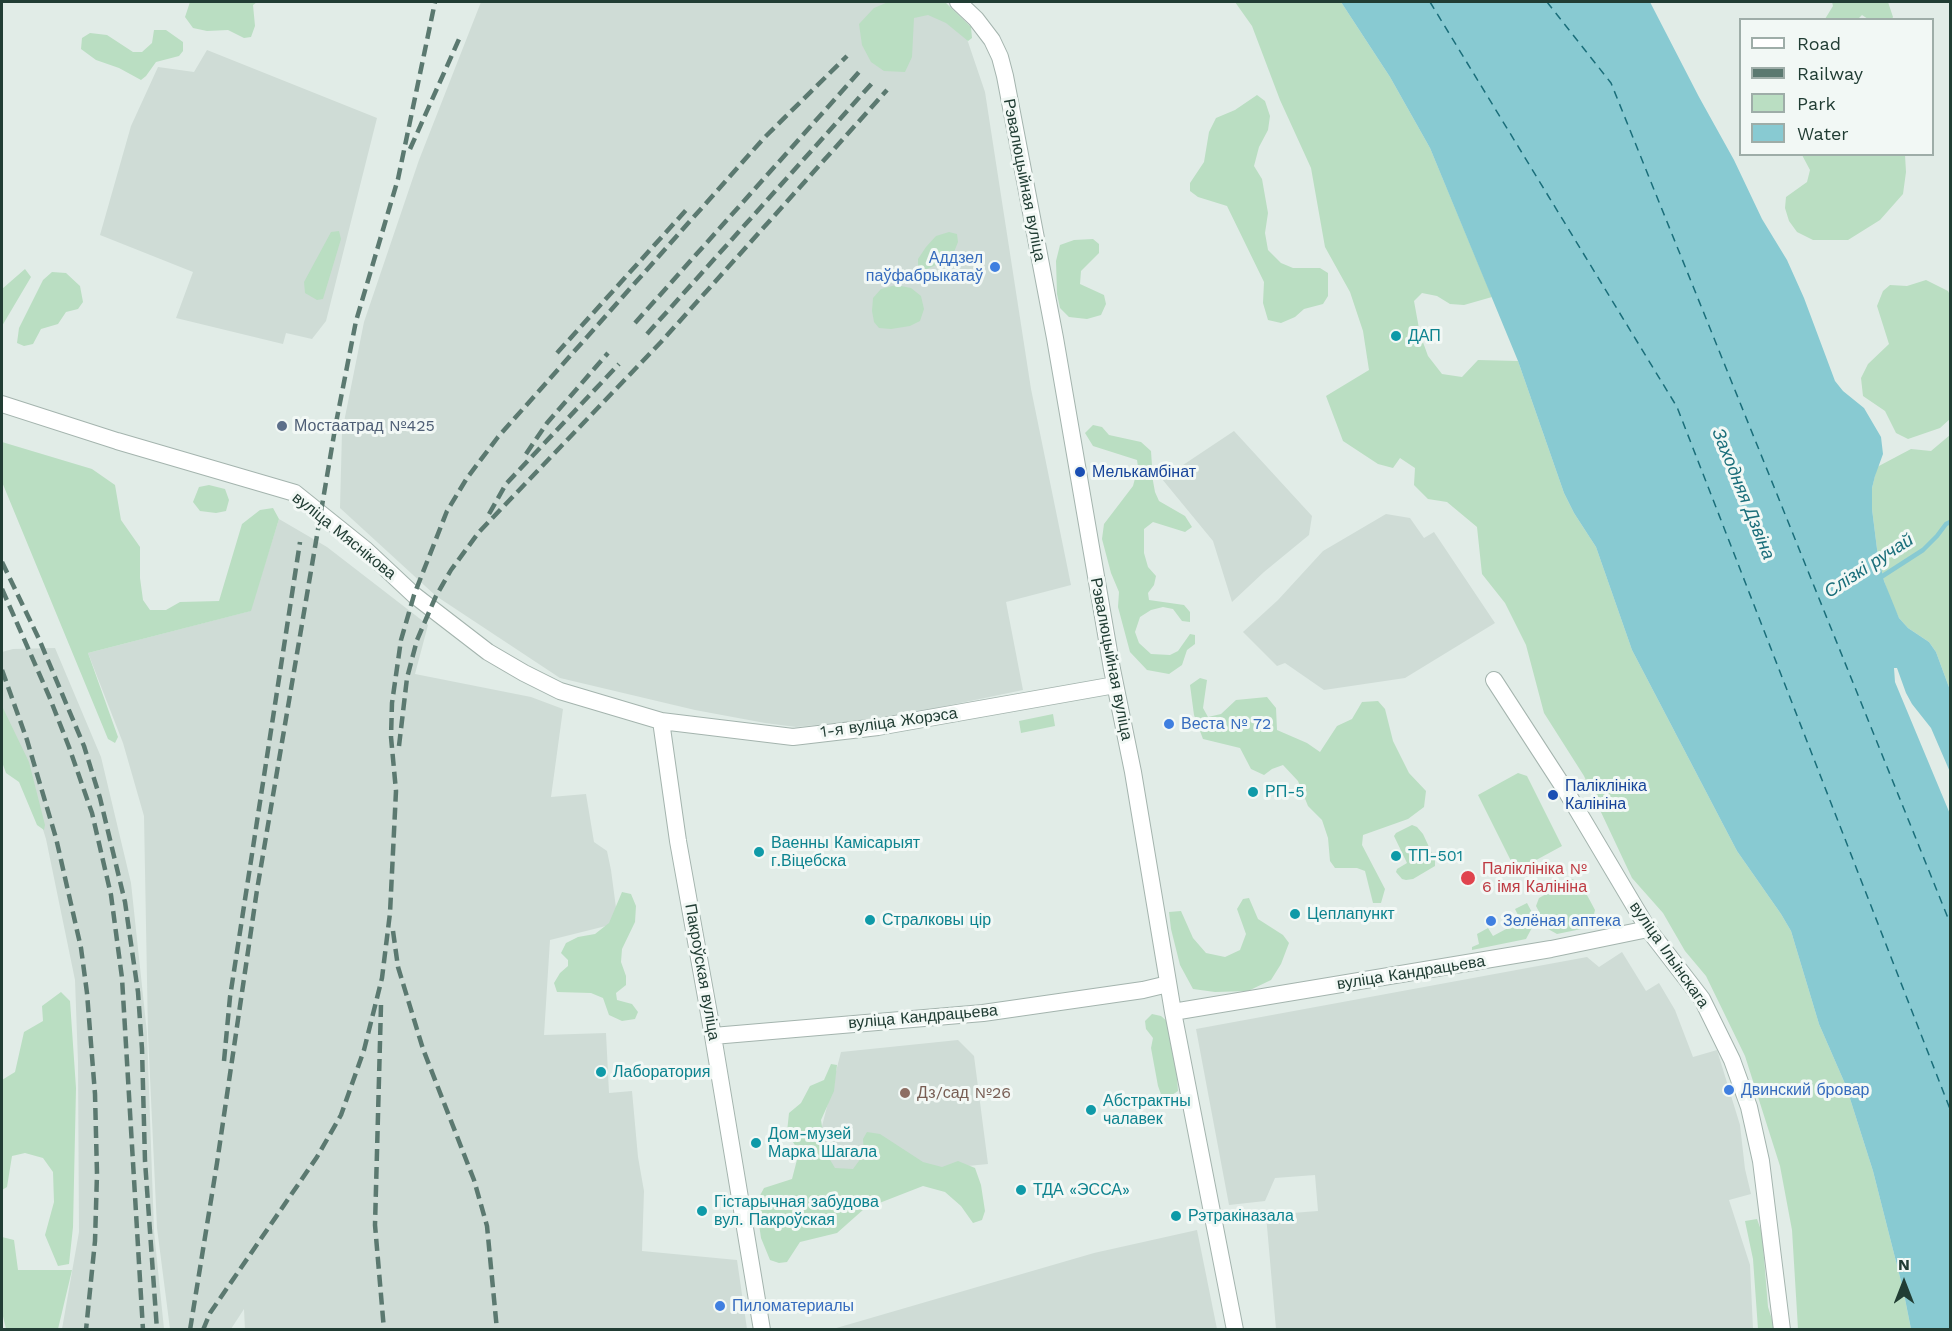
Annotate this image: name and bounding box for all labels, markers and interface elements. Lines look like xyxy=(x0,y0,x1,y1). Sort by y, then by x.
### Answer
legend xyxy=(1739,18,1934,156)
text: Road xyxy=(1797,33,1841,54)
text: Railway xyxy=(1797,63,1863,84)
text: Park xyxy=(1797,93,1836,114)
street label: Рэвалюцыйная вуліца xyxy=(999,97,1049,263)
text: Water xyxy=(1797,123,1849,144)
place label: Аддзел паўфабрыкатаў xyxy=(866,248,983,286)
marker: Аддзел паўфабрыкатаў xyxy=(988,260,1002,274)
place label: ДАП xyxy=(1408,326,1441,346)
marker: ДАП xyxy=(1389,329,1403,343)
place label: Мостаатрад №425 xyxy=(294,416,435,436)
marker: Мостаатрад №425 xyxy=(275,419,289,433)
water label: Заходняя Дзвіна xyxy=(1707,425,1779,563)
place label: Мелькамбінат xyxy=(1092,462,1196,482)
marker: Мелькамбінат xyxy=(1073,465,1087,479)
street label: вуліца Мяснікова xyxy=(288,488,400,584)
water label: Слізкі ручай xyxy=(1820,529,1918,603)
street label: Рэвалюцыйная вуліца xyxy=(1086,576,1136,742)
street label: 1-я вуліца Жорэса xyxy=(819,704,959,742)
place label: Веста № 72 xyxy=(1181,714,1271,734)
marker: Веста № 72 xyxy=(1162,717,1176,731)
place label: Паліклініка Калініна xyxy=(1565,776,1647,814)
place label: РП-5 xyxy=(1265,782,1305,802)
marker: РП-5 xyxy=(1246,785,1260,799)
marker: Паліклініка Калініна xyxy=(1546,788,1560,802)
place label: Ваенны Камісарыят г.Віцебска xyxy=(771,833,920,871)
marker: Ваенны Камісарыят г.Віцебска xyxy=(752,845,766,859)
place label: ТП-501 xyxy=(1408,846,1463,866)
marker: ТП-501 xyxy=(1389,849,1403,863)
place label: Паліклініка № 6 імя Калініна xyxy=(1482,859,1587,897)
marker: Паліклініка № 6 імя Калініна xyxy=(1459,869,1477,887)
street label: вуліца Ільінскага xyxy=(1625,898,1713,1012)
street label: Пакроўская вуліца xyxy=(681,902,723,1042)
place label: Цеплапункт xyxy=(1307,904,1395,924)
marker: Цеплапункт xyxy=(1288,907,1302,921)
place label: Стралковы цір xyxy=(882,910,991,930)
place label: Зелёная аптека xyxy=(1503,911,1621,931)
marker: Стралковы цір xyxy=(863,913,877,927)
marker: Зелёная аптека xyxy=(1484,914,1498,928)
street label: вуліца Кандрацьева xyxy=(1335,952,1487,994)
street label: вуліца Кандрацьева xyxy=(847,1001,999,1033)
place label: Лаборатория xyxy=(613,1062,710,1082)
marker: Лаборатория xyxy=(594,1065,608,1079)
place label: Двинский бровар xyxy=(1741,1080,1870,1100)
place label: Дз/сад №26 xyxy=(917,1083,1011,1103)
marker: Двинский бровар xyxy=(1722,1083,1736,1097)
marker: Дз/сад №26 xyxy=(898,1086,912,1100)
place label: Абстрактны чалавек xyxy=(1103,1091,1191,1129)
marker: Абстрактны чалавек xyxy=(1084,1103,1098,1117)
place label: Дом-музей Марка Шагала xyxy=(768,1124,877,1162)
marker: Дом-музей Марка Шагала xyxy=(749,1136,763,1150)
place label: ТДА «ЭССА» xyxy=(1033,1180,1130,1200)
marker: ТДА «ЭССА» xyxy=(1014,1183,1028,1197)
place label: Гістарычная забудова вул. Пакроўская xyxy=(714,1192,879,1230)
marker: Гістарычная забудова вул. Пакроўская xyxy=(695,1204,709,1218)
place label: Рэтракіназала xyxy=(1188,1206,1294,1226)
marker: Рэтракіназала xyxy=(1169,1209,1183,1223)
north arrow xyxy=(1874,1253,1934,1313)
text: N xyxy=(1898,1255,1910,1274)
place label: Пиломатериалы xyxy=(732,1296,854,1316)
marker: Пиломатериалы xyxy=(713,1299,727,1313)

